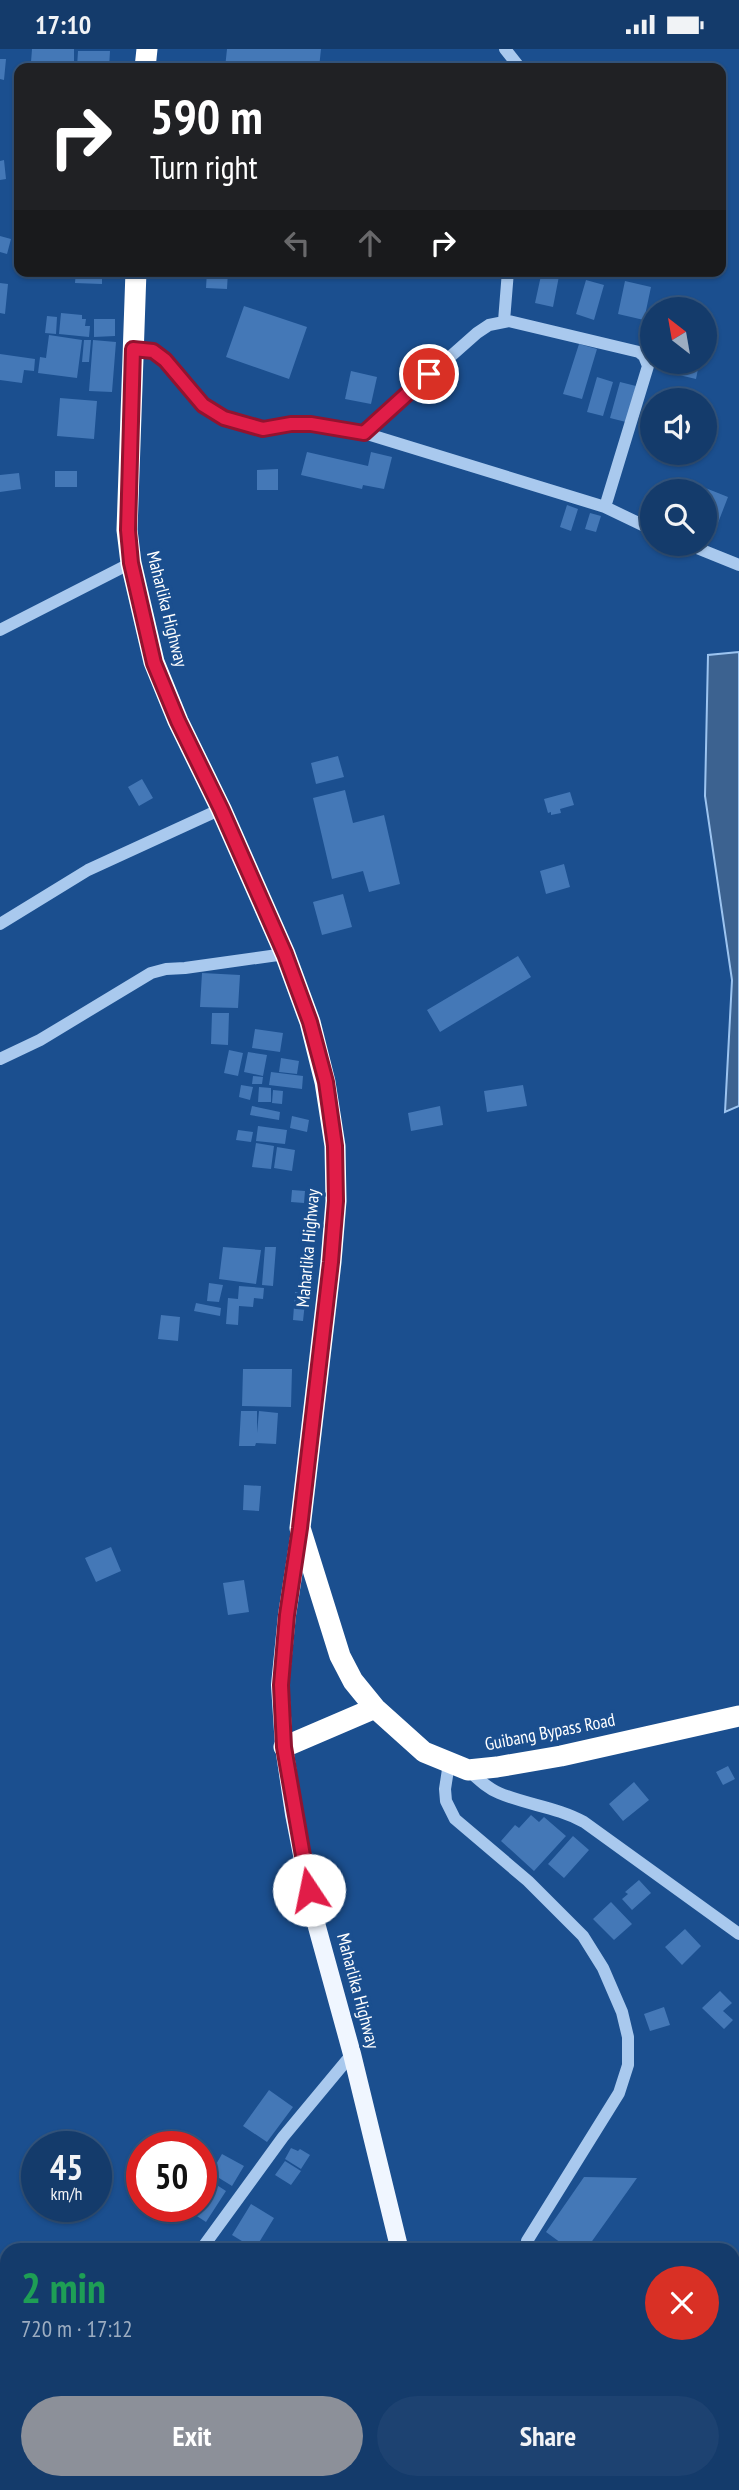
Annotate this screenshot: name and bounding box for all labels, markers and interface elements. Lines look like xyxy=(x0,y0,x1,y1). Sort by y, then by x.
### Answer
text: 17:10 xyxy=(35,8,91,41)
text: 590 m xyxy=(150,84,263,148)
icon: right xyxy=(35,91,126,182)
text: Turn right xyxy=(150,146,258,188)
icon: left xyxy=(278,224,316,262)
icon: ahead xyxy=(351,224,389,262)
icon: right xyxy=(424,224,462,262)
north arrow xyxy=(640,297,718,375)
map controls xyxy=(640,297,717,556)
pin xyxy=(399,344,459,404)
icon: arrive xyxy=(410,355,448,393)
button: sound xyxy=(640,388,717,465)
button: search xyxy=(640,479,717,556)
street label: Maharlika Highway xyxy=(142,549,193,669)
street label: Maharlika Highway xyxy=(291,1188,324,1308)
street label: Guibang Bypass Road xyxy=(483,1708,617,1755)
position arrow xyxy=(272,1853,346,1927)
street label: Maharlika Highway xyxy=(332,1931,385,2051)
speed limit sign: 50 xyxy=(126,2131,217,2222)
text: 45 xyxy=(50,2144,83,2190)
text: km/h xyxy=(51,2182,82,2205)
text: 2 min xyxy=(21,2260,106,2315)
button: close xyxy=(645,2266,719,2340)
text: 720 m · 17:12 xyxy=(21,2314,133,2343)
button: Exit xyxy=(21,2396,363,2476)
button: Share xyxy=(377,2396,719,2476)

